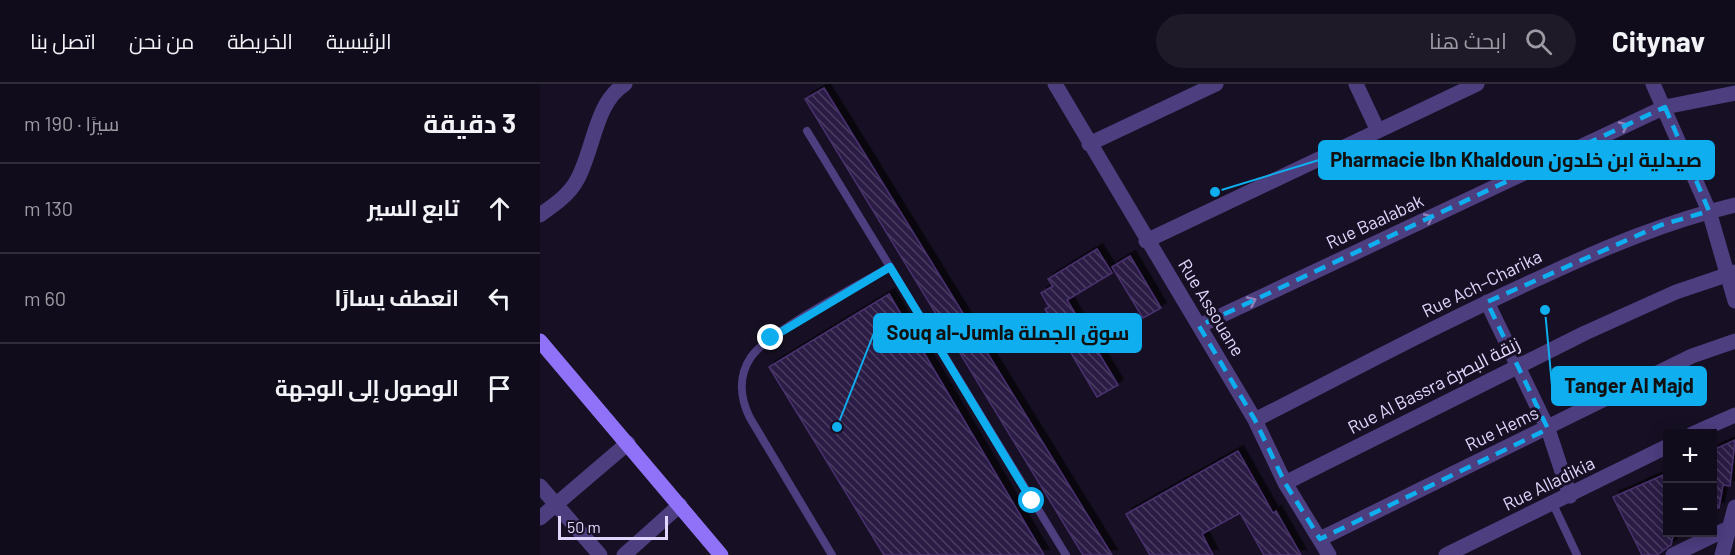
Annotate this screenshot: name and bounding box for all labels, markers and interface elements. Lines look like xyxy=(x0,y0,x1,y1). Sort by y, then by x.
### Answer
search box xyxy=(1156,14,1576,68)
text: Citynav xyxy=(1612,24,1705,58)
icon: search xyxy=(1522,25,1555,58)
text: ابحث هنا xyxy=(1429,27,1507,53)
text: اتصل بنا xyxy=(30,28,96,53)
text: من نحن xyxy=(129,28,194,53)
text: الخريطة xyxy=(227,28,293,53)
text: الرئيسية xyxy=(326,28,392,53)
text: 3 دقيقة xyxy=(423,107,516,138)
text: سيرًا · 190 m xyxy=(24,111,119,135)
one-way arrow xyxy=(1618,122,1629,134)
callout: Pharmacie Ibn Khaldoun صيدلية ابن خلدون xyxy=(1319,141,1714,179)
text: Pharmacie Ibn Khaldoun صيدلية ابن خلدون xyxy=(1330,147,1702,172)
street label: Rue Baalabak xyxy=(1322,189,1427,253)
icon: ahead xyxy=(483,192,516,225)
text: تابع السير xyxy=(367,194,459,220)
text: 130 m xyxy=(24,196,73,220)
one-way arrow xyxy=(1422,213,1433,225)
street label: Rue Ach–Charika xyxy=(1418,245,1545,322)
street label: Rue Assouane xyxy=(1174,255,1250,360)
icon: left xyxy=(483,282,516,315)
text: انعطف يسارًا xyxy=(335,284,459,310)
text: 60 m xyxy=(24,286,66,310)
one-way arrow xyxy=(1246,296,1257,308)
callout: Souq al-Jumla سوق الجملة xyxy=(874,314,1141,352)
text: Souq al-Jumla سوق الجملة xyxy=(887,320,1129,346)
route end xyxy=(757,324,783,350)
street label: Rue Al Bassra زنقة البصرة xyxy=(1344,332,1524,439)
callout: Tanger Al Majd xyxy=(1552,367,1706,405)
icon: arrive xyxy=(483,372,516,405)
text: Tanger Al Majd xyxy=(1564,373,1694,397)
text: الوصول إلى الوجهة xyxy=(275,374,459,400)
street label: Rue Hems xyxy=(1461,401,1542,455)
map controls xyxy=(1663,429,1717,537)
button: + xyxy=(1663,429,1717,483)
street label: Rue Alladikia xyxy=(1499,451,1598,515)
button: − xyxy=(1663,483,1717,537)
route start xyxy=(1018,487,1044,513)
scale bar xyxy=(558,513,668,540)
text: 50 m xyxy=(567,517,601,536)

